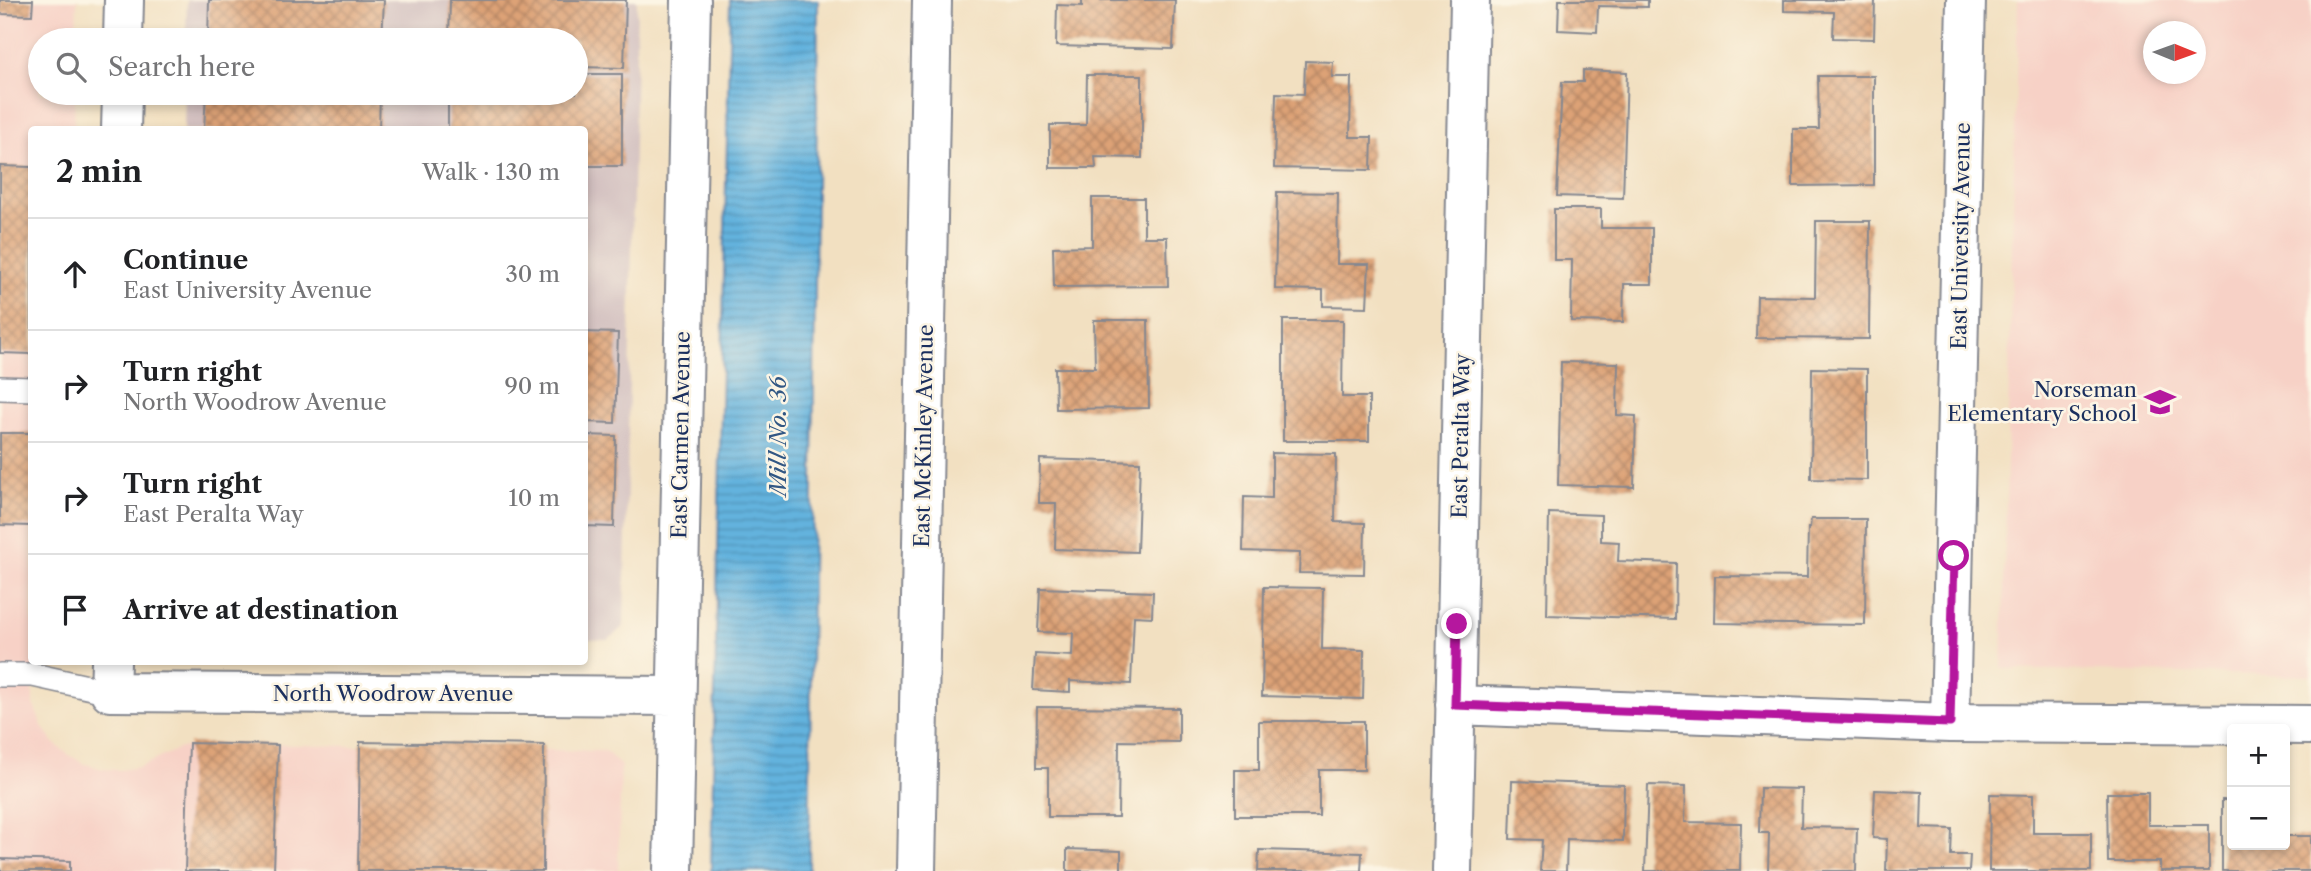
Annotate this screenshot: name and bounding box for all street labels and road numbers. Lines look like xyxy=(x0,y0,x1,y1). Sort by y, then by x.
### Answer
street label: East University Avenue xyxy=(1946,122,1975,350)
street label: East McKinley Avenue xyxy=(909,324,938,548)
street label: East Carmen Avenue xyxy=(666,331,695,539)
street label: East Peralta Way xyxy=(1447,353,1474,519)
street label: North Woodrow Avenue xyxy=(273,681,513,706)

